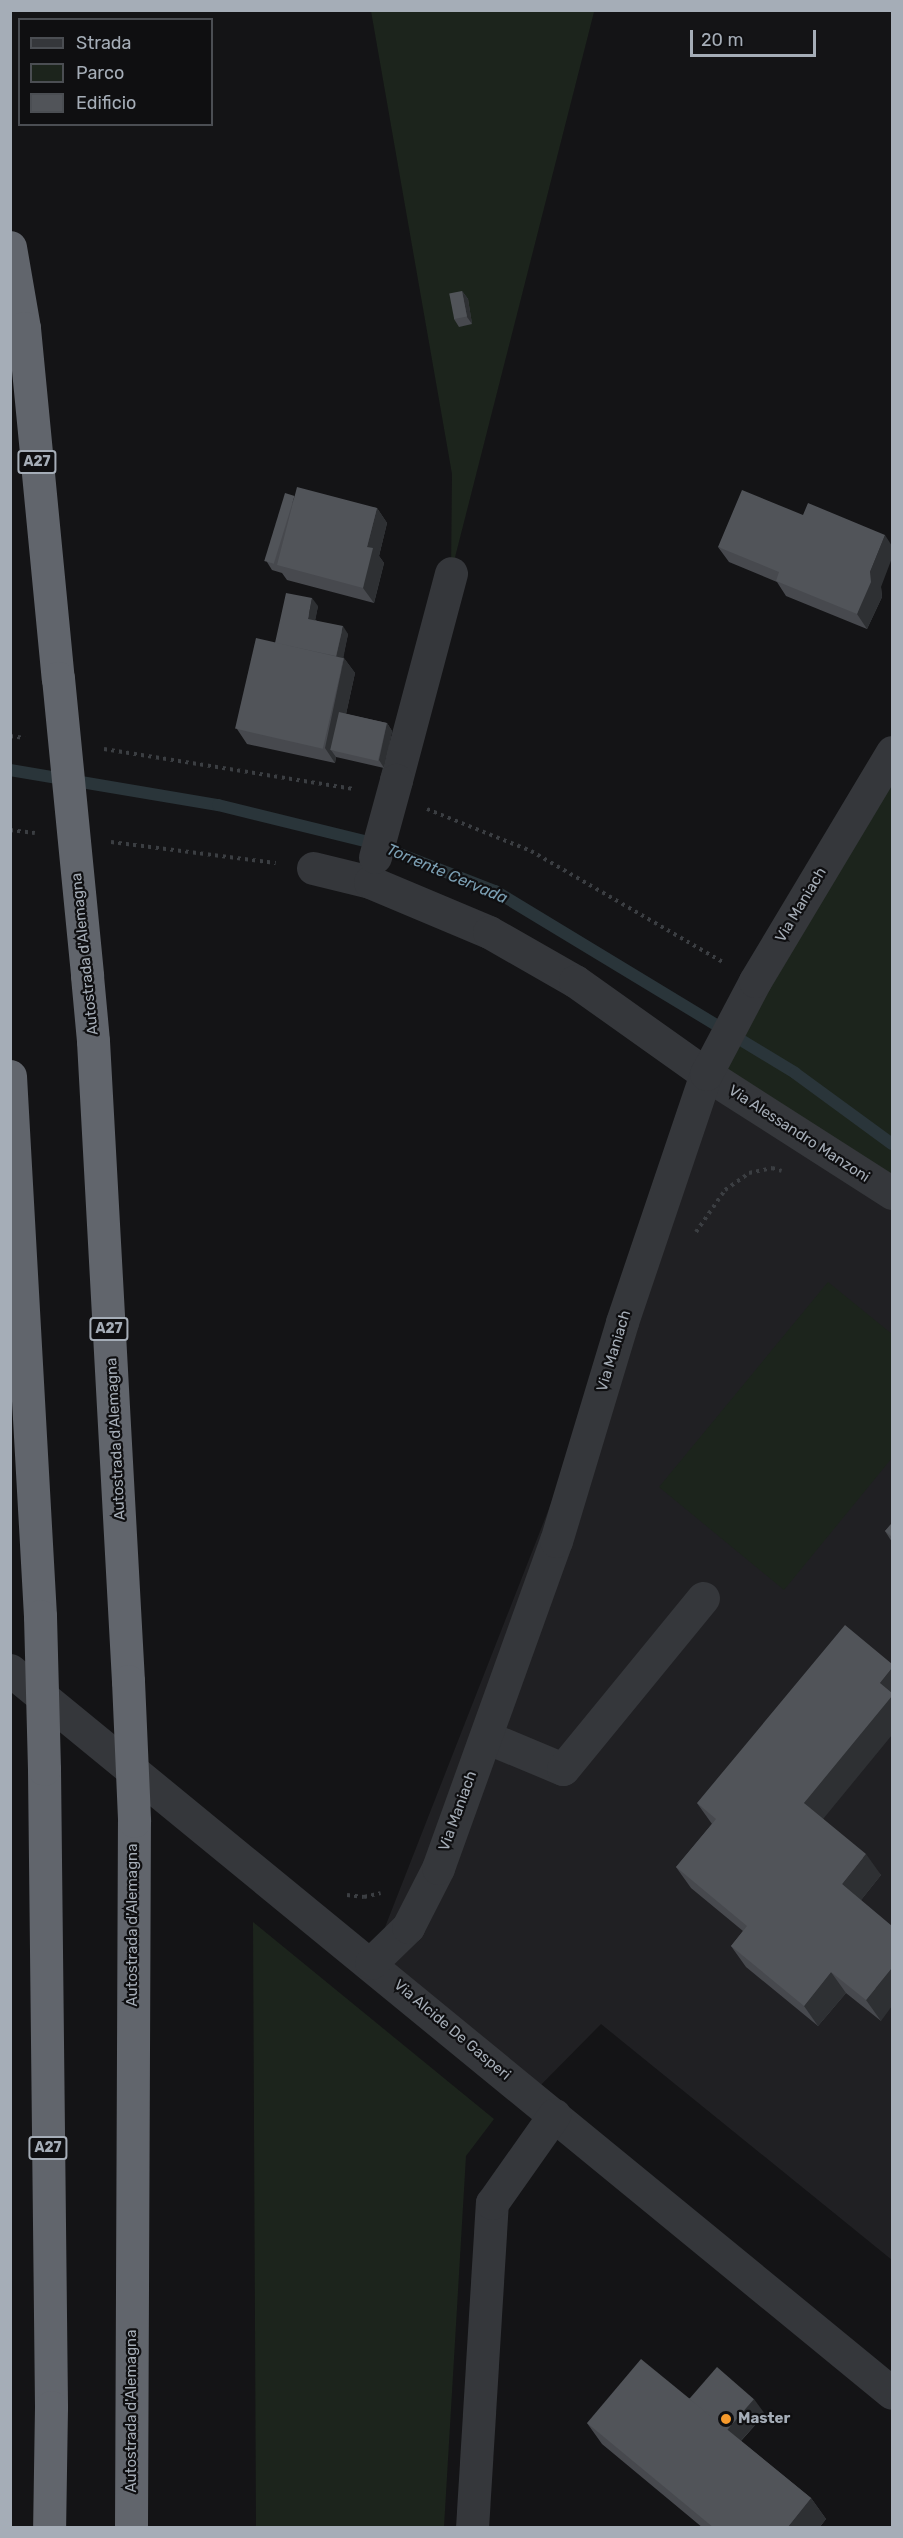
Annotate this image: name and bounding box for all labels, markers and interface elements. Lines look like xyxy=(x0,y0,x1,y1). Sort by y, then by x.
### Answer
legend xyxy=(18,18,213,126)
scale bar xyxy=(693,18,819,56)
text: 20 m xyxy=(701,29,743,51)
text: Strada xyxy=(76,32,132,54)
text: Parco xyxy=(76,62,124,84)
text: Edificio xyxy=(76,92,136,114)
road number: A27 xyxy=(16,451,58,473)
water label: Torrente Cervada xyxy=(384,840,510,908)
street label: Via Maniach xyxy=(772,864,830,946)
street label: Autostrada d'Alemagna xyxy=(68,872,102,1036)
street label: Via Alessandro Manzoni xyxy=(725,1082,873,1186)
street label: Via Maniach xyxy=(593,1308,635,1394)
road number: A27 xyxy=(88,1318,130,1340)
street label: Autostrada d'Alemagna xyxy=(103,1357,129,1521)
street label: Via Maniach xyxy=(435,1768,481,1854)
street label: Autostrada d'Alemagna xyxy=(124,1844,142,2006)
street label: Via Alcide De Gasperi xyxy=(390,1976,514,2084)
road number: A27 xyxy=(27,2137,69,2159)
street label: Autostrada d'Alemagna xyxy=(123,2330,141,2492)
place label: Master xyxy=(738,2410,790,2428)
marker: Master xyxy=(719,2412,733,2426)

